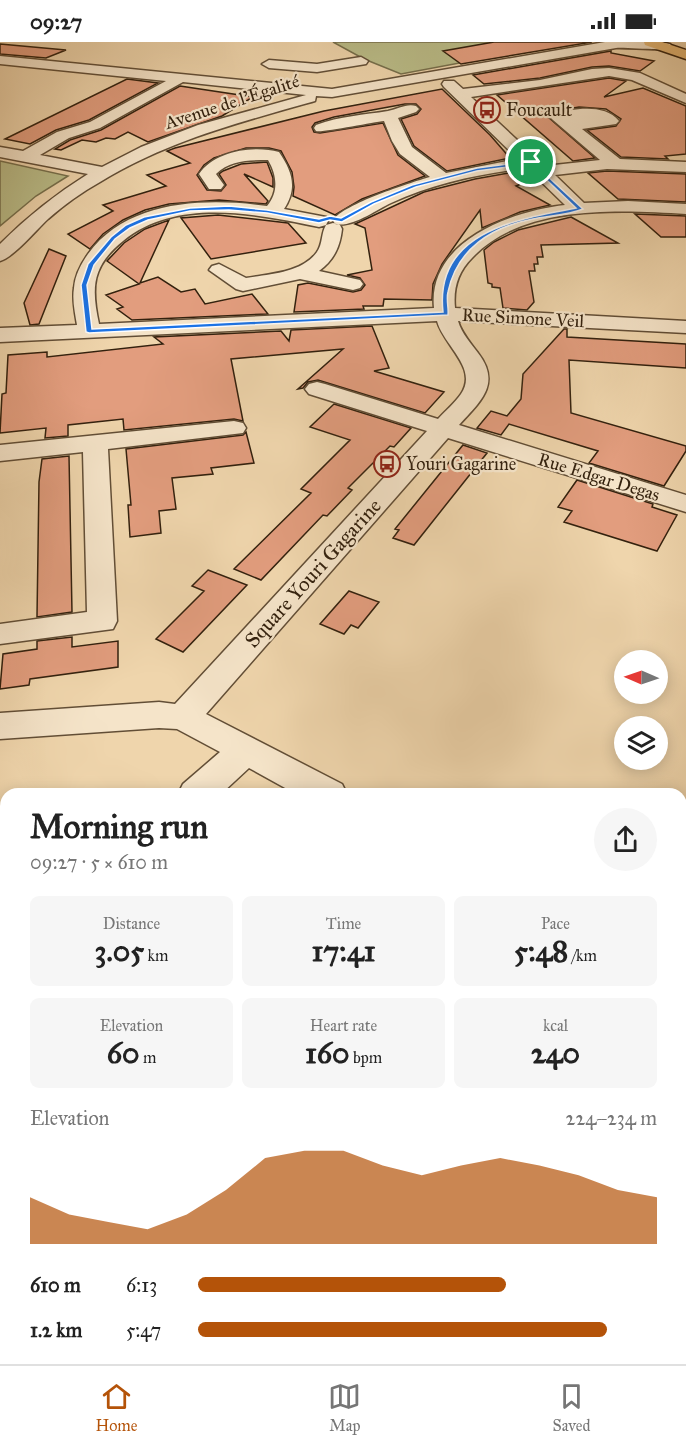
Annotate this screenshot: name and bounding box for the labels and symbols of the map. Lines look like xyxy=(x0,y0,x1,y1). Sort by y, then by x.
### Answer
street label: Avenue de l'Égalité xyxy=(160,68,303,135)
bus stop icon: Foucault xyxy=(472,95,502,125)
place label: Foucault xyxy=(506,99,573,121)
pin xyxy=(505,136,556,187)
street label: Rue Simone Veil xyxy=(461,304,585,332)
street label: Rue Edgar Degas xyxy=(535,448,663,507)
bus stop icon: Youri Gagarine xyxy=(372,449,402,479)
place label: Youri Gagarine xyxy=(406,453,516,476)
street label: Square Youri Gagarine xyxy=(239,493,387,653)
north arrow xyxy=(614,650,668,704)

